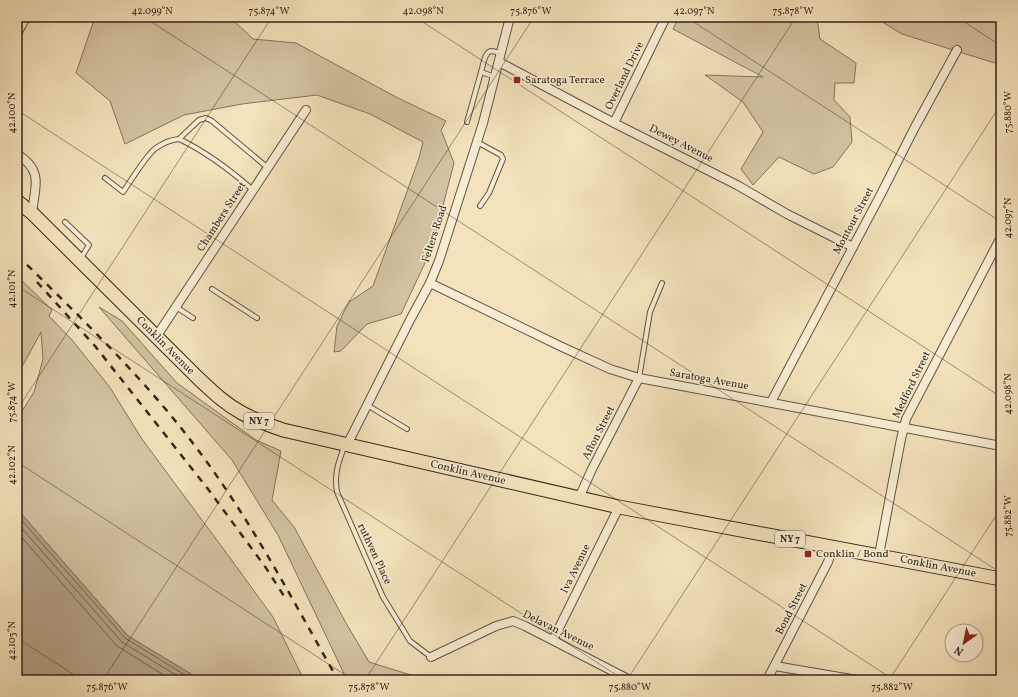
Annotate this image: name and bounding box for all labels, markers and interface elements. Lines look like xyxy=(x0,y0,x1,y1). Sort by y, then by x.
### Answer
text: 42.099°N xyxy=(131,4,173,18)
text: 75.874°W xyxy=(249,4,289,18)
text: 42.098°N xyxy=(402,4,444,18)
text: 75.876°W xyxy=(510,4,552,18)
text: 42.097°N xyxy=(673,4,715,18)
text: 75.878°W xyxy=(773,4,814,18)
street label: Overland Drive xyxy=(602,39,648,113)
place label: Saratoga Terrace xyxy=(525,73,605,88)
marker: Saratoga Terrace xyxy=(512,75,522,85)
text: 75.880°W xyxy=(1001,91,1015,133)
text: 42.100°N xyxy=(5,92,19,133)
street label: Dewey Avenue xyxy=(646,121,716,167)
street label: Chambers Street xyxy=(194,179,250,255)
street label: Montour Street xyxy=(830,185,878,257)
text: 42.097°N xyxy=(1001,197,1015,239)
street label: Felters Road xyxy=(419,203,451,265)
text: 42.101°N xyxy=(5,269,19,308)
street label: Conklin Avenue xyxy=(132,313,198,379)
street label: Medford Street xyxy=(889,349,935,421)
street label: Saratoga Avenue xyxy=(668,366,750,394)
text: 42.098°N xyxy=(1001,373,1015,415)
text: 75.874°W xyxy=(5,382,19,422)
street label: Afton Street xyxy=(579,403,619,463)
road number: NY 7 xyxy=(244,413,274,429)
text: 42.102°N xyxy=(5,444,19,485)
street label: Conklin Avenue xyxy=(429,457,507,489)
text: 75.882°W xyxy=(1001,495,1015,537)
street label: ruthven Place xyxy=(353,521,395,587)
road number: NY 7 xyxy=(775,531,805,547)
street label: Iva Avenue xyxy=(558,542,594,596)
place label: Conklin / Bond xyxy=(816,547,889,562)
marker: Conklin / Bond xyxy=(803,549,813,559)
street label: Conklin Avenue xyxy=(899,552,977,582)
street label: Bond Street xyxy=(772,580,812,638)
street label: Delavan Avenue xyxy=(520,607,596,655)
text: 42.103°N xyxy=(5,621,19,661)
north arrow xyxy=(944,623,984,663)
text: N xyxy=(952,642,967,659)
text: 75.876°W xyxy=(86,680,128,694)
text: 75.878°W xyxy=(349,680,390,694)
text: 75.880°W xyxy=(609,680,651,694)
text: 75.882°W xyxy=(871,680,913,694)

